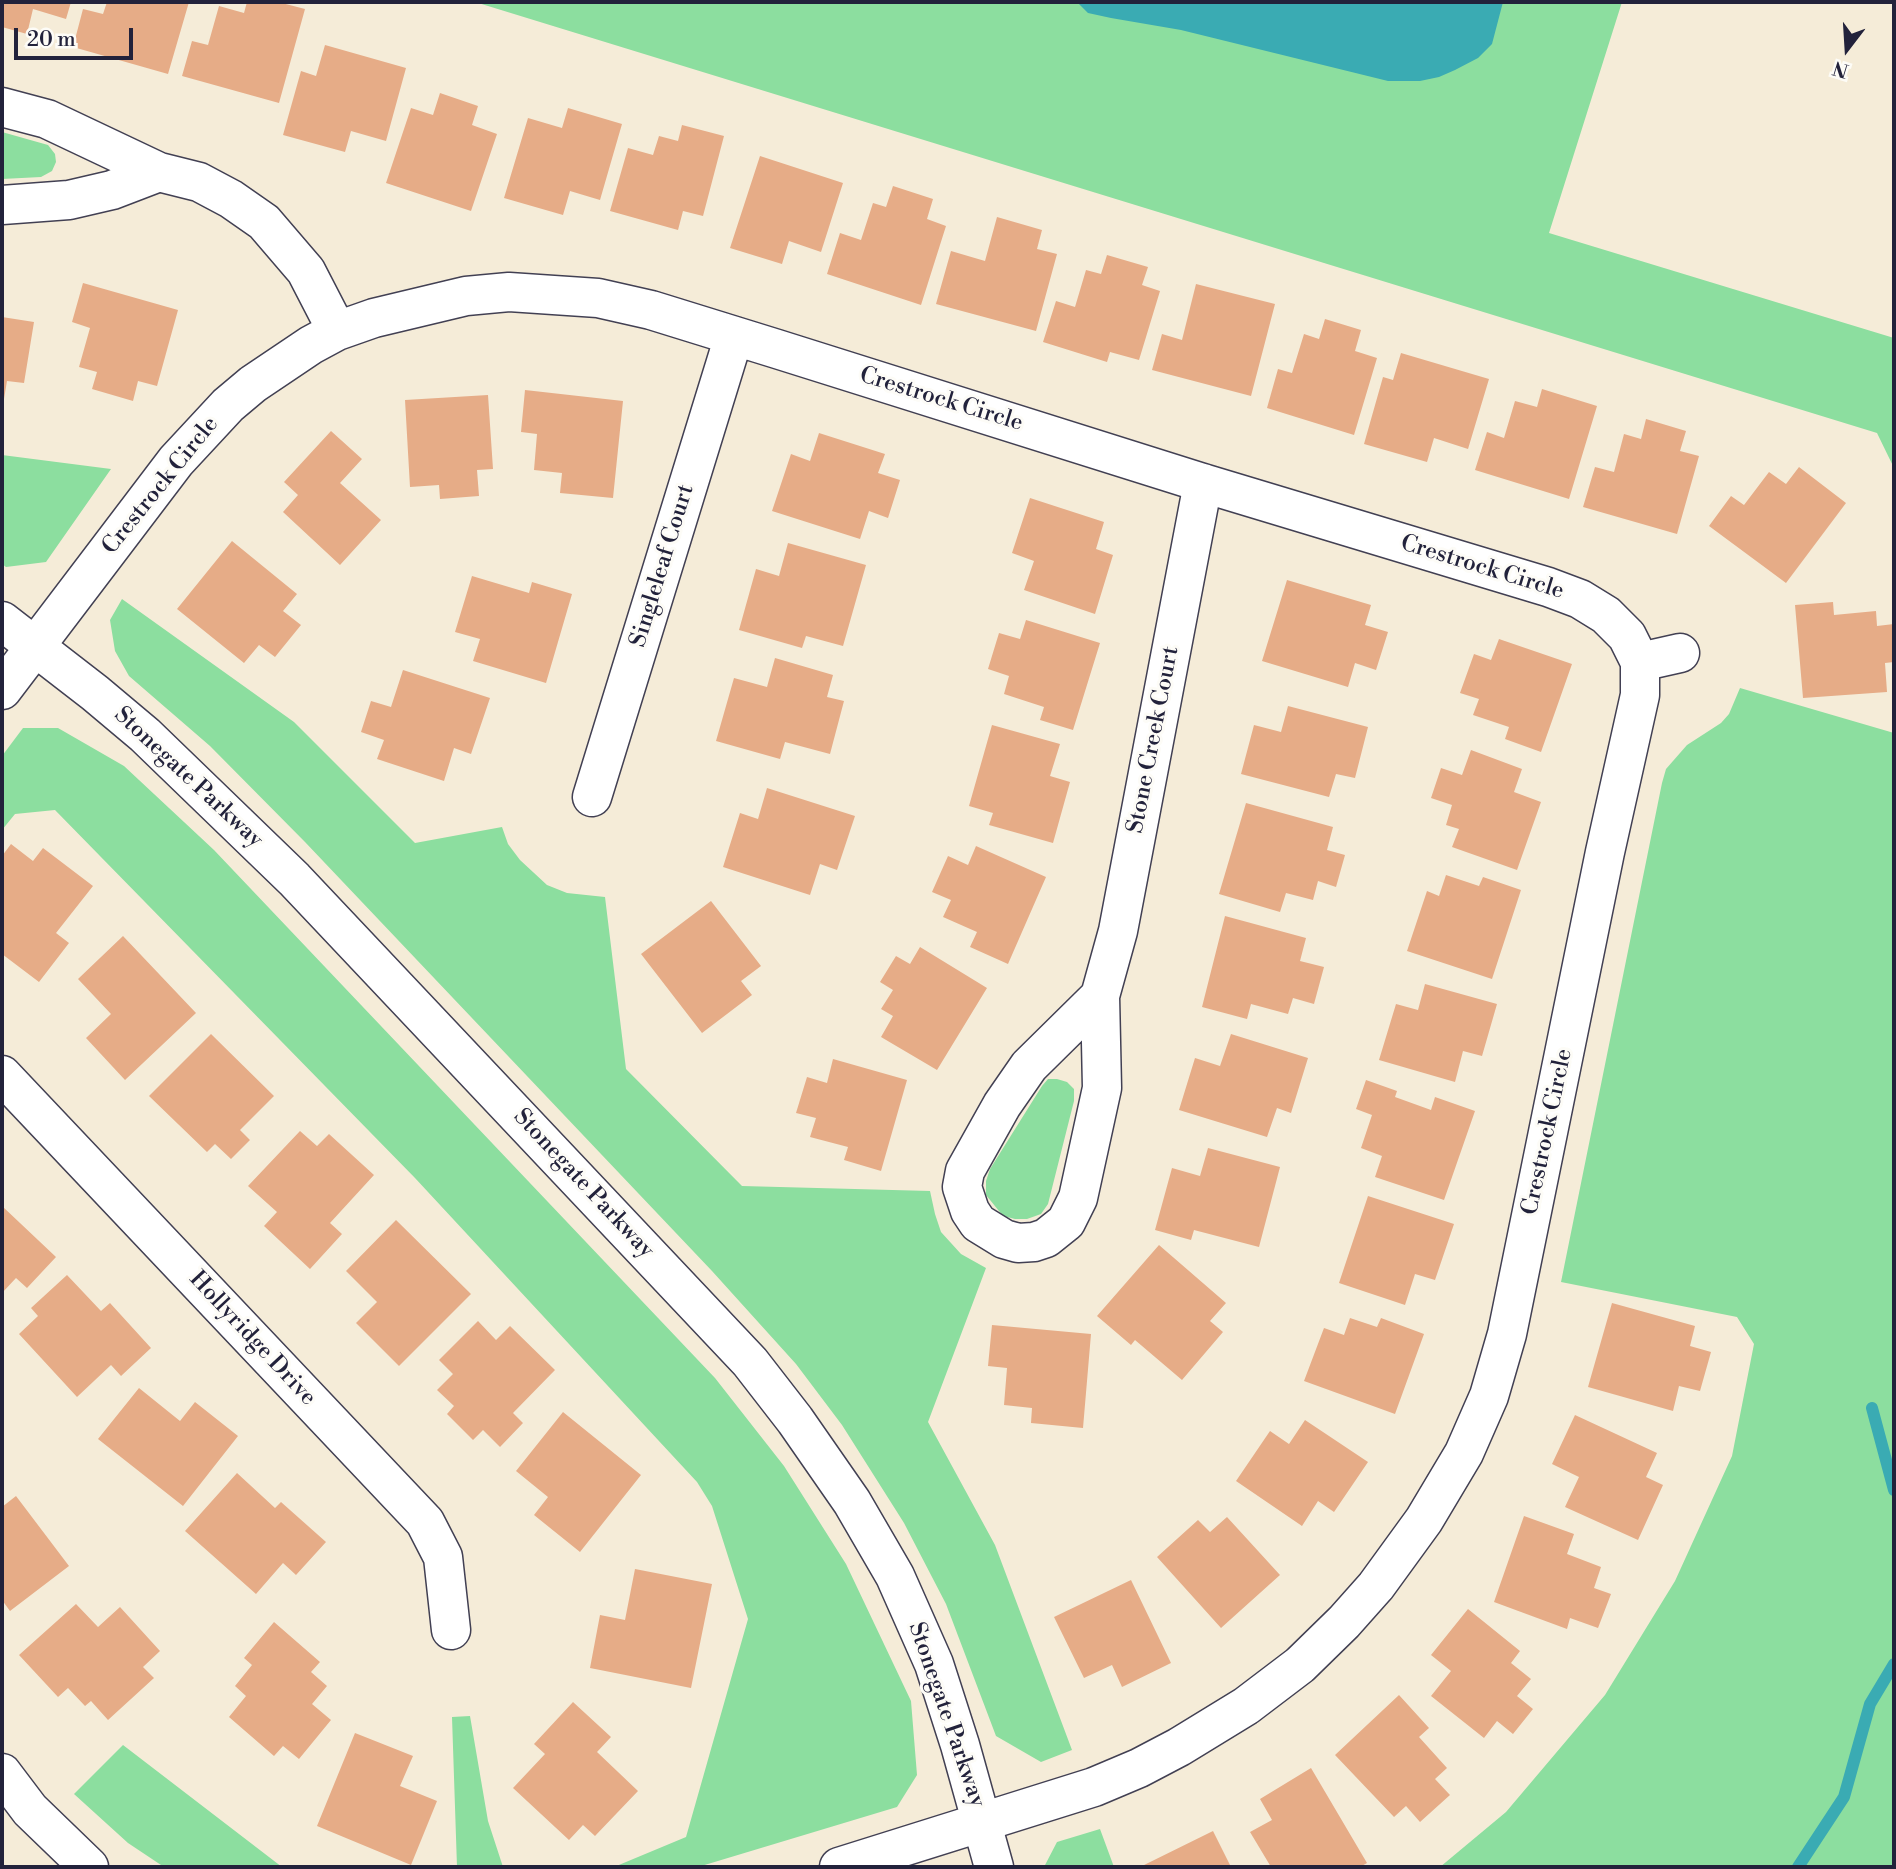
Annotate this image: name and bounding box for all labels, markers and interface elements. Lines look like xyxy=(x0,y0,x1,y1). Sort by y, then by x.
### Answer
scale bar xyxy=(18,14,136,58)
north arrow xyxy=(1812,14,1882,84)
text: 20 m xyxy=(27,27,76,53)
text: N xyxy=(1830,55,1852,83)
street label: Crestrock Circle xyxy=(856,362,1026,438)
street label: Crestrock Circle xyxy=(97,411,225,561)
street label: Singleleaf Court xyxy=(625,481,701,651)
street label: Crestrock Circle xyxy=(1397,530,1567,606)
street label: Stone Creek Court xyxy=(1122,644,1186,836)
street label: Stonegate Parkway xyxy=(108,702,268,854)
street label: Crestrock Circle xyxy=(1517,1046,1579,1218)
street label: Stonegate Parkway xyxy=(507,1104,659,1264)
street label: Hollyridge Drive xyxy=(183,1266,321,1412)
street label: Stonegate Parkway xyxy=(901,1619,991,1811)

